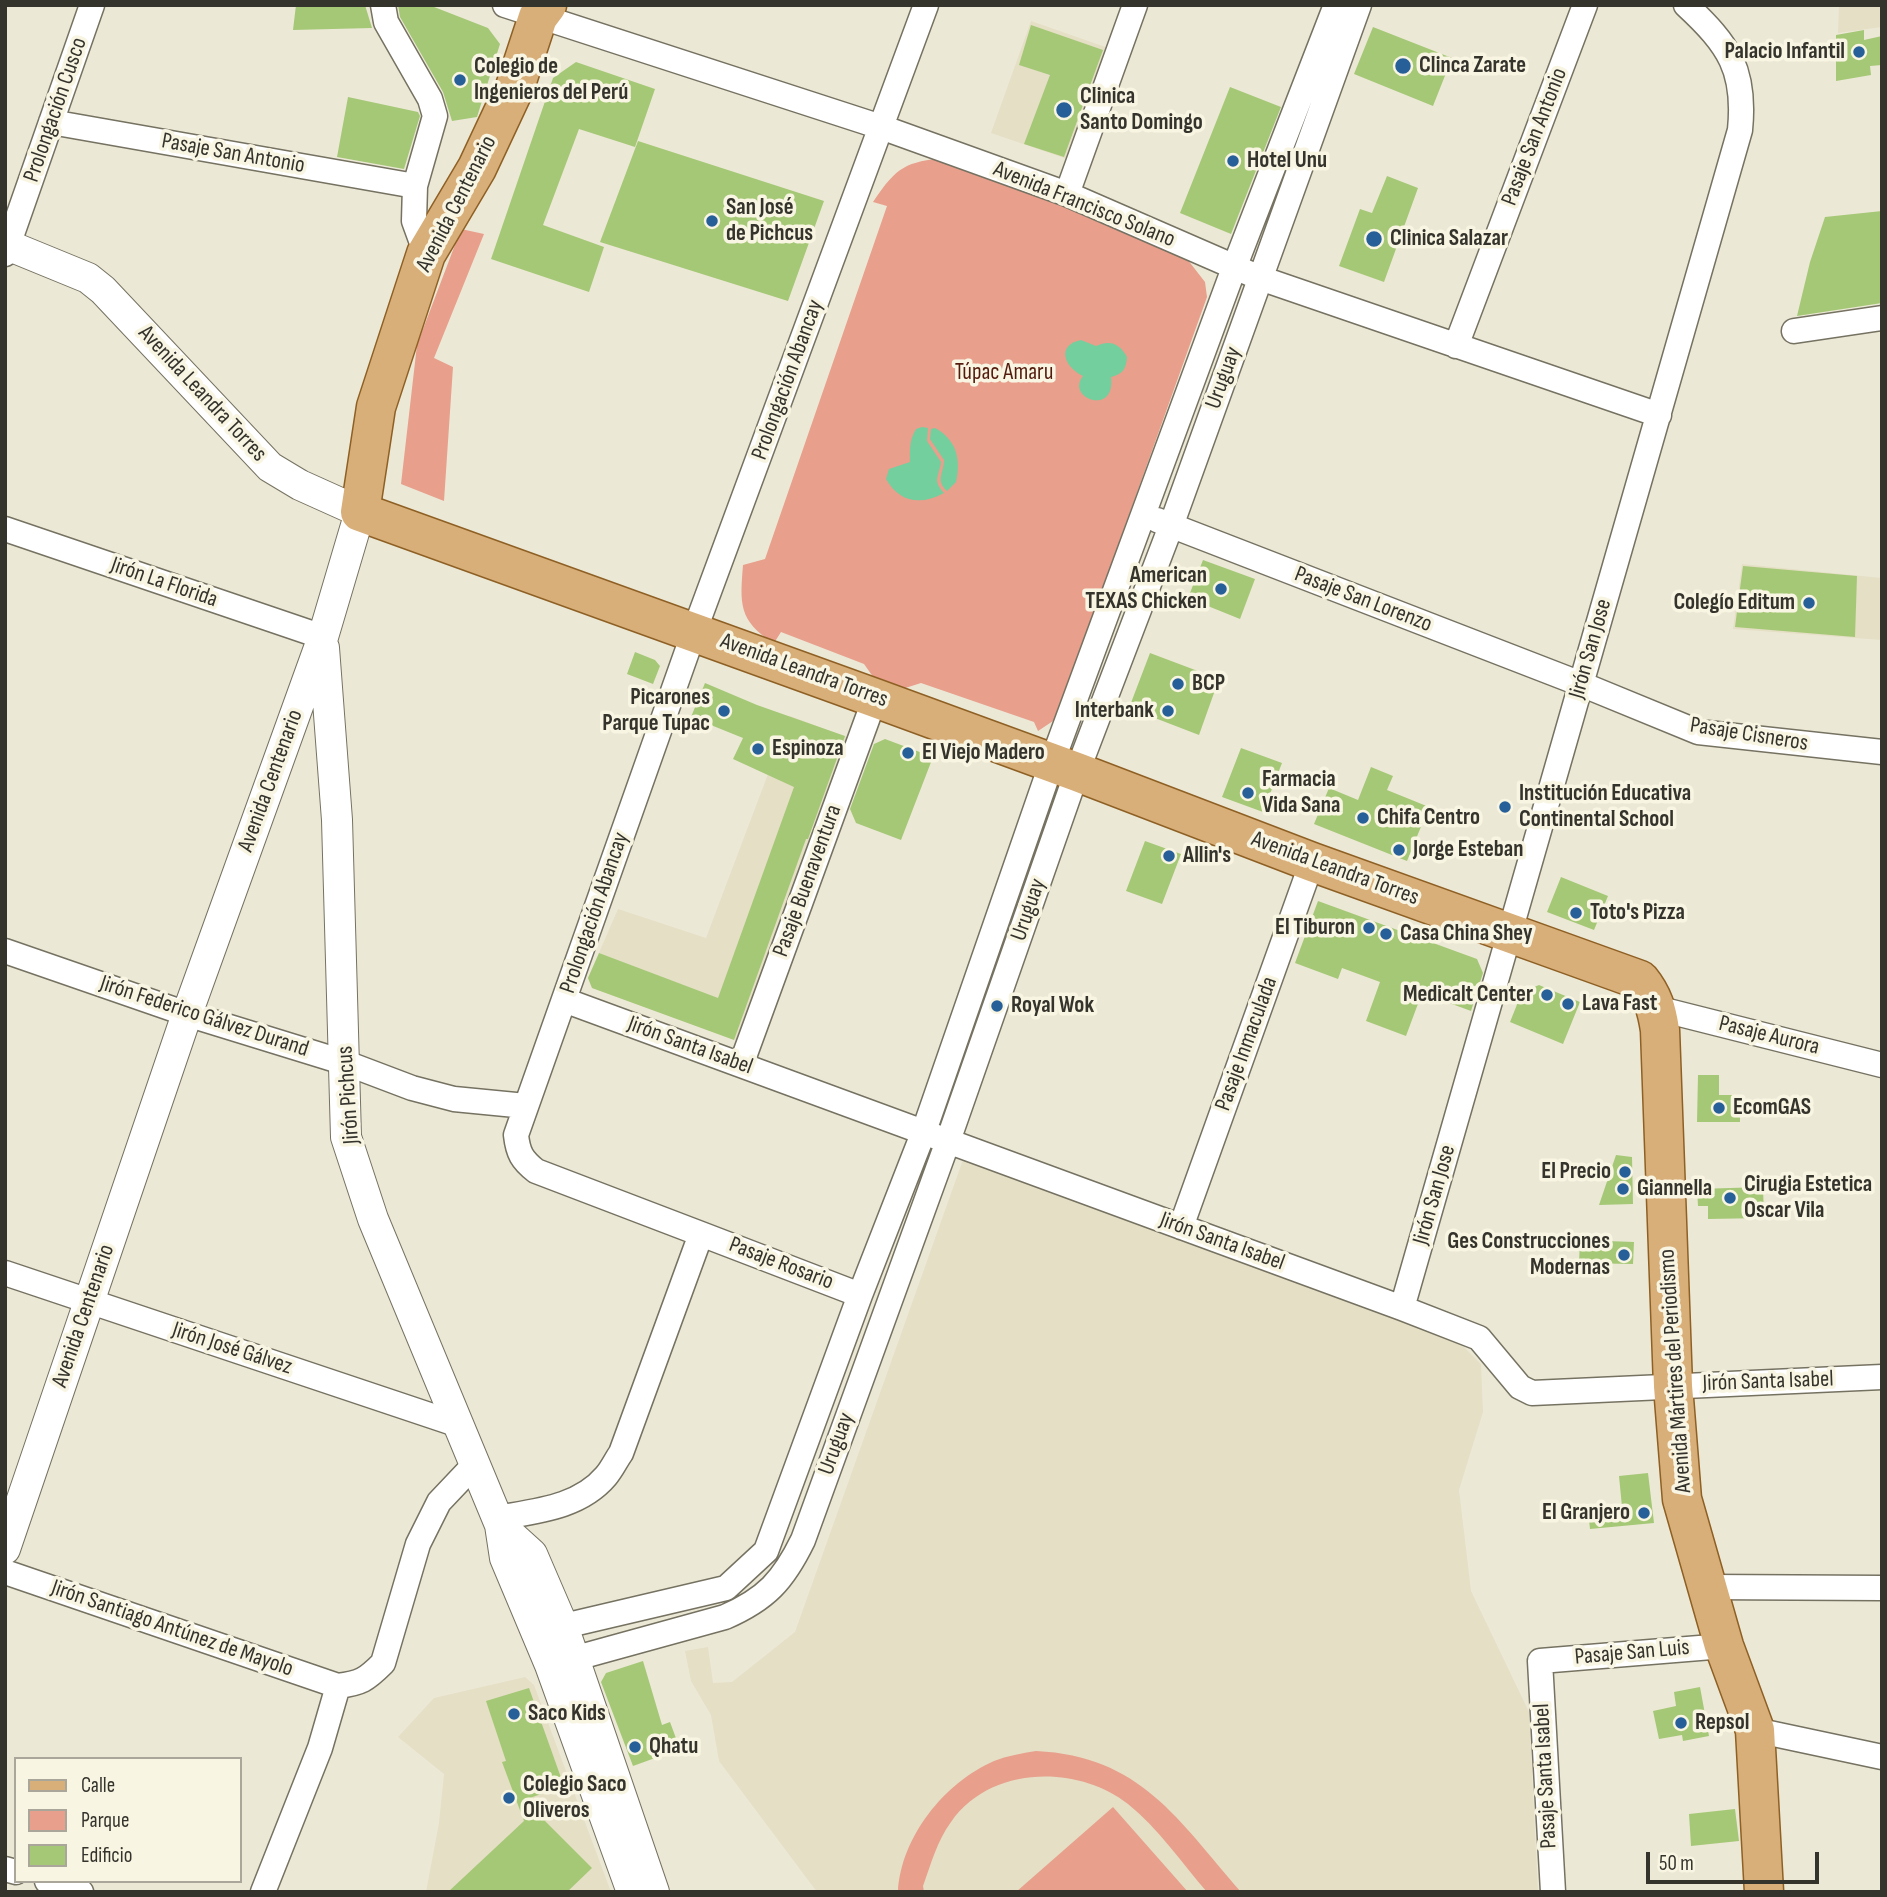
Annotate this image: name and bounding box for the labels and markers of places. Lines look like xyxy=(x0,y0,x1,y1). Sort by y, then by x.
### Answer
place label: Palacio Infantil xyxy=(1724,38,1845,66)
marker: Palacio Infantil xyxy=(1851,44,1867,60)
place label: Clinca Zarate xyxy=(1419,52,1526,80)
place label: Colegio de Ingenieros del Perú xyxy=(474,53,628,107)
marker: Clinca Zarate xyxy=(1393,56,1413,76)
marker: Colegio de Ingenieros del Perú xyxy=(452,72,468,88)
place label: Clinica Santo Domingo xyxy=(1080,83,1203,137)
marker: Clinica Santo Domingo xyxy=(1054,100,1074,120)
place label: Hotel Unu xyxy=(1247,147,1327,175)
marker: Hotel Unu xyxy=(1225,153,1241,169)
place label: San José de Pichcus xyxy=(726,194,813,248)
marker: San José de Pichcus xyxy=(704,213,720,229)
place label: Clinica Salazar xyxy=(1390,225,1508,253)
marker: Clinica Salazar xyxy=(1364,229,1384,249)
place label: American TEXAS Chicken xyxy=(1085,562,1207,616)
marker: American TEXAS Chicken xyxy=(1213,581,1229,597)
place label: Colegío Editum xyxy=(1673,589,1795,617)
marker: Colegío Editum xyxy=(1801,595,1817,611)
place label: BCP xyxy=(1192,670,1225,698)
marker: BCP xyxy=(1170,676,1186,692)
place label: Picarones Parque Tupac xyxy=(602,684,710,738)
place label: Interbank xyxy=(1075,697,1154,725)
marker: Picarones Parque Tupac xyxy=(716,703,732,719)
marker: Interbank xyxy=(1160,703,1176,719)
place label: Espinoza xyxy=(772,735,844,763)
place label: El Viejo Madero xyxy=(922,739,1045,767)
marker: Espinoza xyxy=(750,741,766,757)
marker: El Viejo Madero xyxy=(900,745,916,761)
place label: Farmacia Vida Sana xyxy=(1262,766,1340,820)
place label: Institución Educativa Continental School xyxy=(1519,780,1691,834)
marker: Farmacia Vida Sana xyxy=(1240,785,1256,801)
marker: Institución Educativa Continental School xyxy=(1497,799,1513,815)
place label: Chifa Centro xyxy=(1377,804,1480,832)
marker: Chifa Centro xyxy=(1355,810,1371,826)
place label: Jorge Esteban xyxy=(1413,836,1523,864)
place label: Allin's xyxy=(1183,842,1231,870)
marker: Jorge Esteban xyxy=(1391,842,1407,858)
marker: Allin's xyxy=(1161,848,1177,864)
place label: Toto's Pizza xyxy=(1590,899,1685,927)
marker: Toto's Pizza xyxy=(1568,905,1584,921)
place label: El Tiburon xyxy=(1275,914,1355,942)
marker: El Tiburon xyxy=(1361,920,1377,936)
place label: Casa China Shey xyxy=(1400,920,1533,948)
marker: Casa China Shey xyxy=(1378,926,1394,942)
place label: Medicalt Center xyxy=(1403,981,1533,1009)
marker: Medicalt Center xyxy=(1539,987,1555,1003)
place label: Lava Fast xyxy=(1582,990,1657,1018)
place label: Royal Wok xyxy=(1011,992,1094,1020)
marker: Lava Fast xyxy=(1560,996,1576,1012)
marker: Royal Wok xyxy=(989,998,1005,1014)
place label: EcomGAS xyxy=(1733,1094,1811,1122)
marker: EcomGAS xyxy=(1711,1100,1727,1116)
place label: El Precio xyxy=(1541,1158,1611,1186)
marker: El Precio xyxy=(1617,1164,1633,1180)
place label: Cirugia Estetica Oscar Vila xyxy=(1744,1171,1872,1225)
place label: Giannella xyxy=(1637,1175,1712,1203)
marker: Giannella xyxy=(1615,1181,1631,1197)
marker: Cirugia Estetica Oscar Vila xyxy=(1722,1190,1738,1206)
place label: Ges Construcciones Modernas xyxy=(1447,1228,1610,1282)
marker: Ges Construcciones Modernas xyxy=(1616,1247,1632,1263)
place label: El Granjero xyxy=(1542,1499,1630,1527)
marker: El Granjero xyxy=(1636,1505,1652,1521)
place label: Saco Kids xyxy=(528,1700,606,1728)
marker: Saco Kids xyxy=(506,1706,522,1722)
place label: Repsol xyxy=(1695,1709,1749,1737)
marker: Repsol xyxy=(1673,1715,1689,1731)
place label: Qhatu xyxy=(649,1733,698,1761)
marker: Qhatu xyxy=(627,1739,643,1755)
place label: Colegio Saco Oliveros xyxy=(523,1771,627,1825)
marker: Colegio Saco Oliveros xyxy=(501,1790,517,1806)

